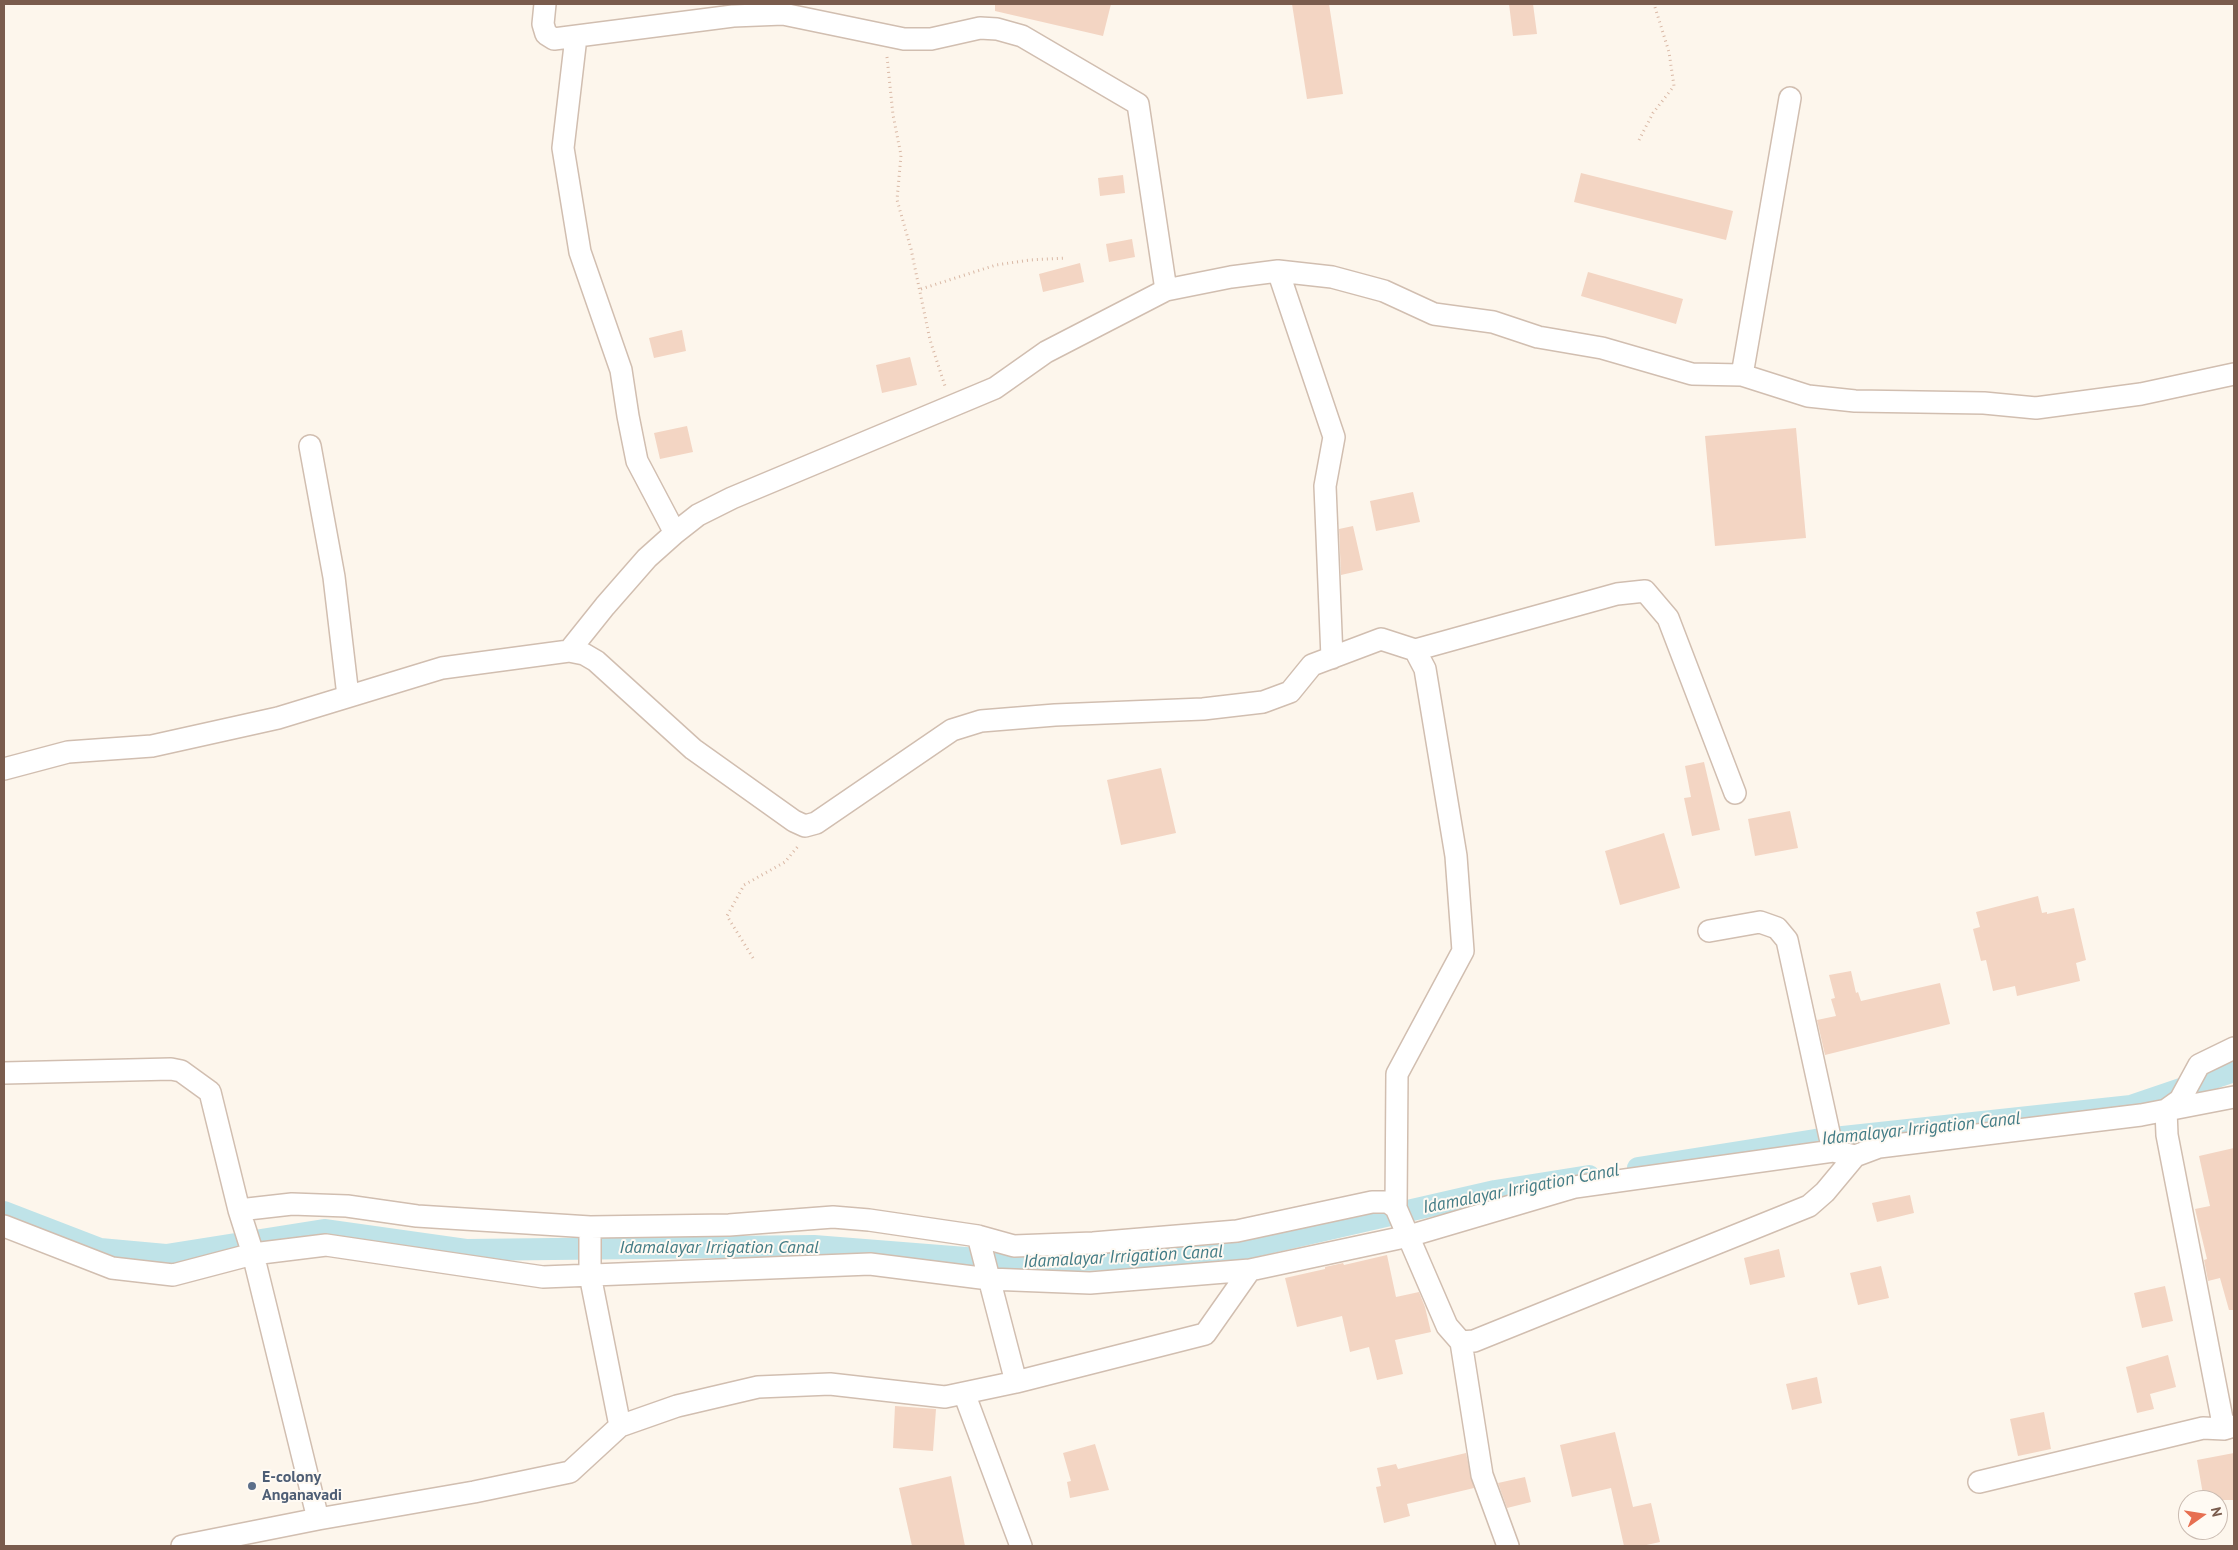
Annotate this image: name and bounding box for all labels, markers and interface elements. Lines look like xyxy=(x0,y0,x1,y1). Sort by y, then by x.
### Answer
water label: Idamalayar Irrigation Canal xyxy=(1821,1108,2021,1150)
water label: Idamalayar Irrigation Canal xyxy=(1421,1159,1621,1219)
water label: Idamalayar Irrigation Canal xyxy=(619,1237,819,1259)
water label: Idamalayar Irrigation Canal xyxy=(1023,1241,1223,1273)
place label: E-colony Anganavadi xyxy=(262,1467,342,1505)
marker: E-colony Anganavadi xyxy=(246,1480,258,1492)
north arrow xyxy=(2178,1490,2228,1540)
text: N xyxy=(2207,1505,2226,1518)

